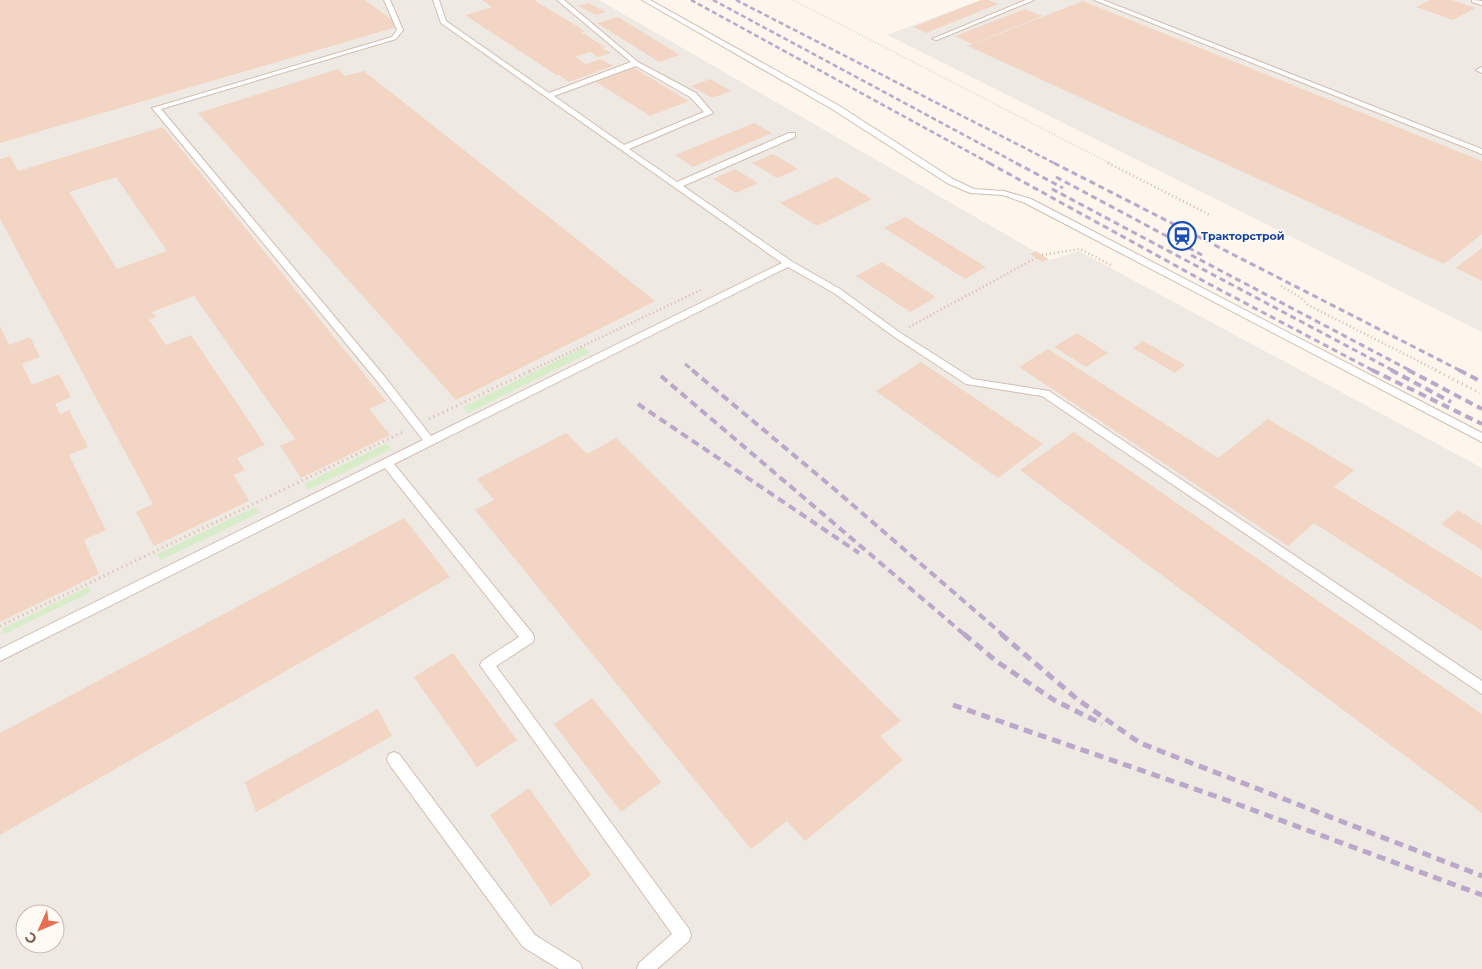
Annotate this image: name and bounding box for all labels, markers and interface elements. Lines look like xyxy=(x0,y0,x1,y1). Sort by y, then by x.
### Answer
station icon: Тракторстрой xyxy=(1167,221,1197,251)
place label: Тракторстрой xyxy=(1201,229,1285,243)
north arrow xyxy=(15,904,65,954)
text: С xyxy=(21,928,41,948)

